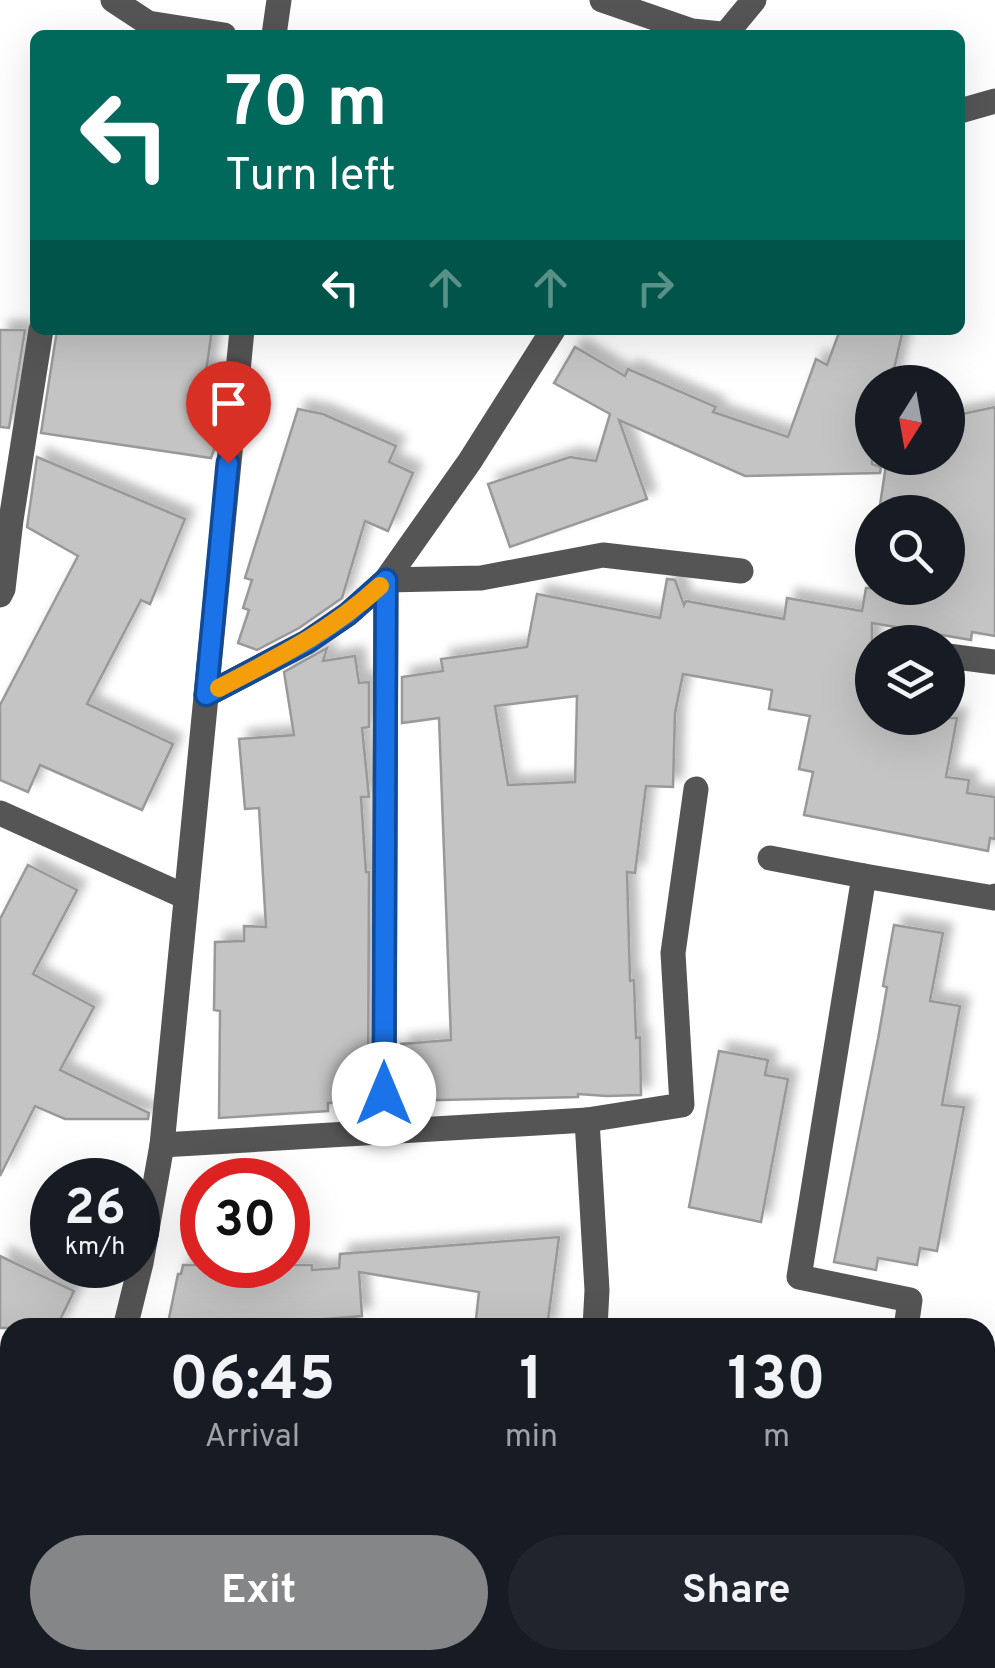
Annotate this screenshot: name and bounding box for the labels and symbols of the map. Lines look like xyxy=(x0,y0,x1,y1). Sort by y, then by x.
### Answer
pin xyxy=(186,361,271,464)
north arrow xyxy=(855,365,965,475)
position arrow xyxy=(332,1042,436,1146)
speed limit sign: 30 xyxy=(180,1158,310,1288)

